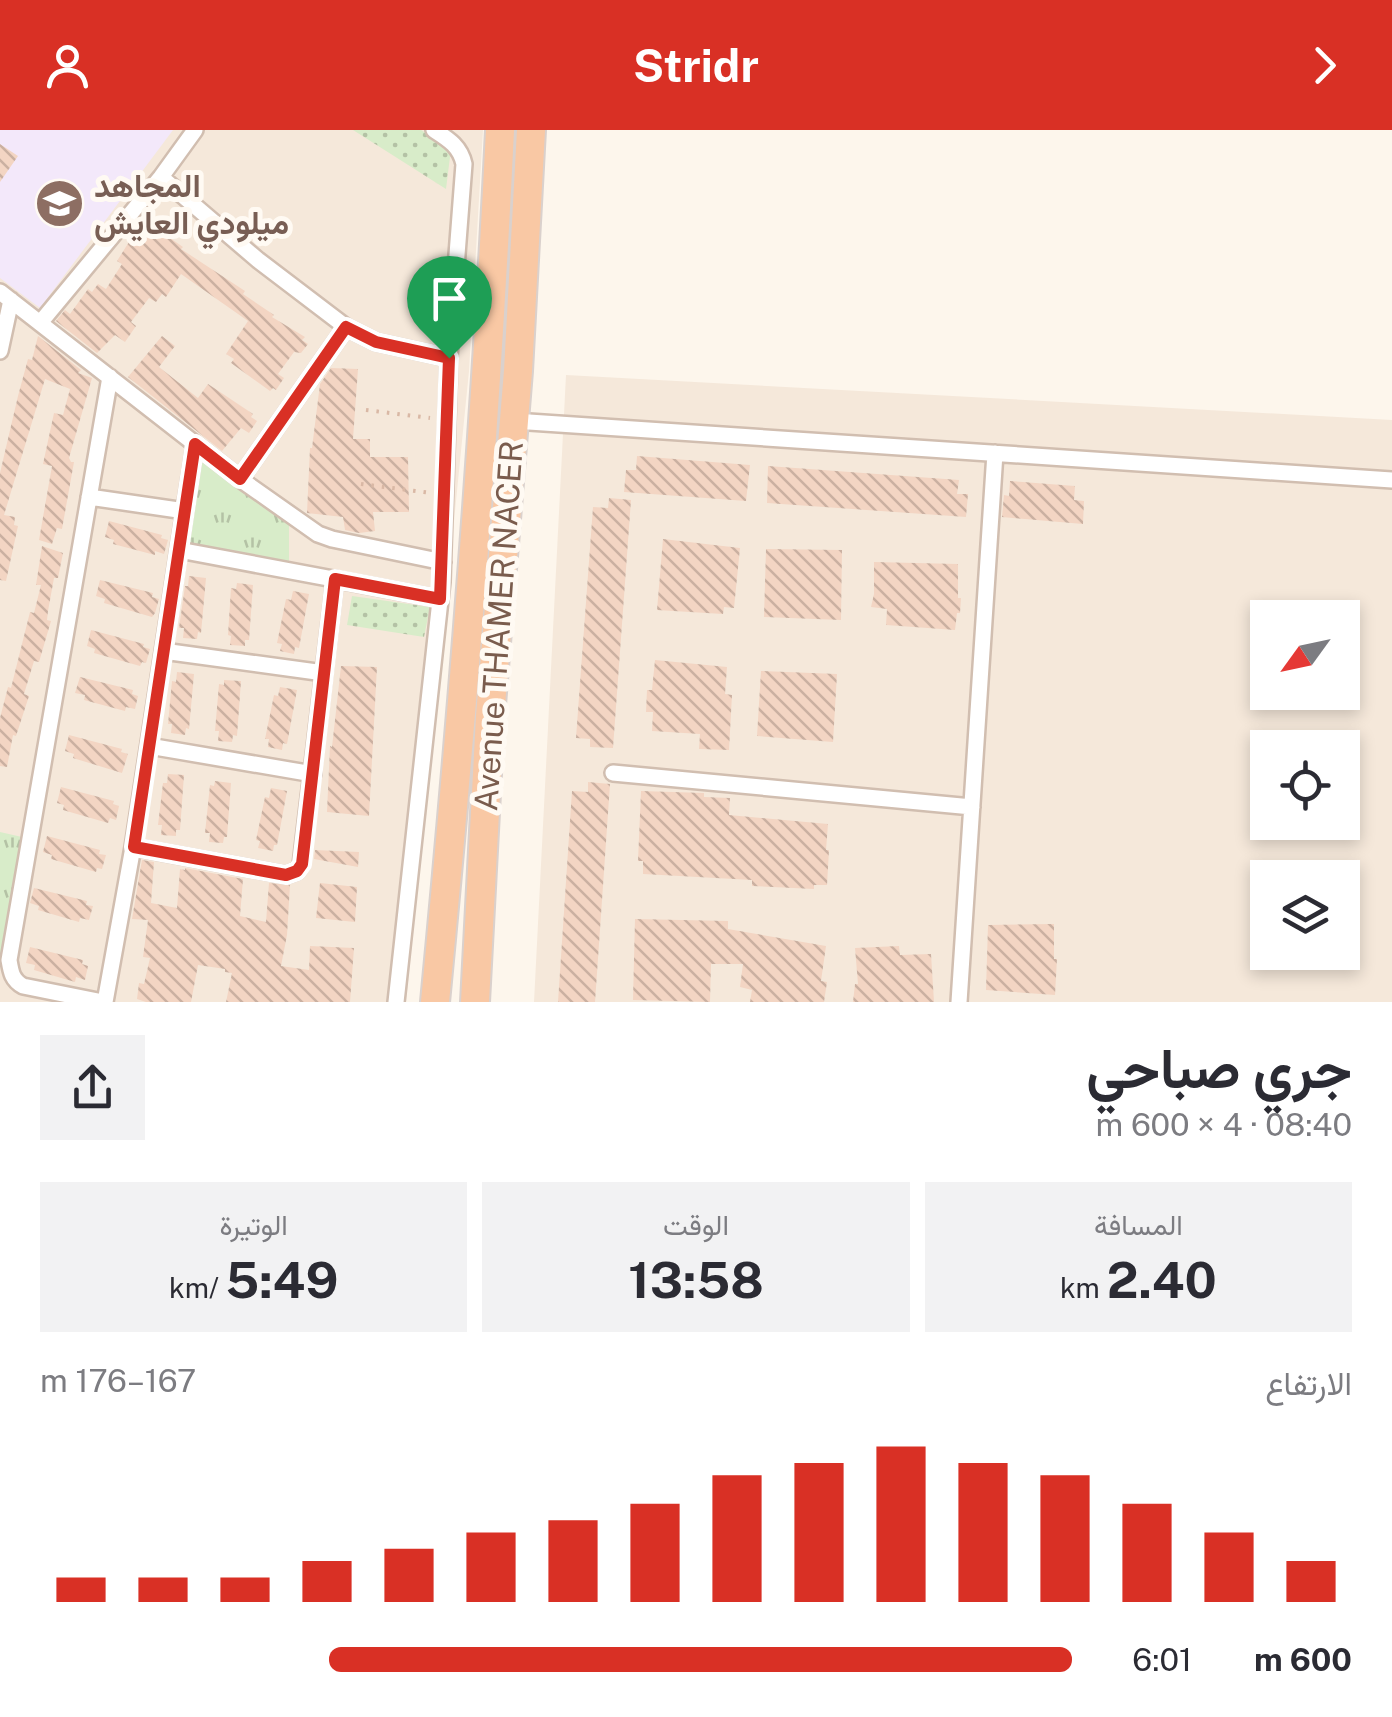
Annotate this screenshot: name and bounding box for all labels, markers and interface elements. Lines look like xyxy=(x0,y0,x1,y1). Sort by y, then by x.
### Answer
icon: person xyxy=(40,38,95,93)
icon: forward xyxy=(1297,38,1352,93)
text: Stridr xyxy=(633,39,759,92)
place label: المجاهد ميلودي العايش xyxy=(94,167,289,249)
school or university icon: المجاهد ميلودي العايش xyxy=(33,178,85,230)
pin xyxy=(407,256,492,359)
icon: arrive xyxy=(422,271,477,326)
street label: Avenue THAMER NACER xyxy=(467,440,530,812)
north arrow xyxy=(1250,600,1360,710)
map controls xyxy=(1250,600,1360,970)
button: locate xyxy=(1250,730,1360,840)
button: layers xyxy=(1250,860,1360,970)
button: share xyxy=(40,1035,145,1140)
text: جري صباحي xyxy=(1086,1036,1352,1100)
text: 08:40 · 4 × 600 m xyxy=(1095,1106,1352,1143)
text: الوتيرة xyxy=(219,1208,288,1241)
text: الوقت xyxy=(663,1208,729,1241)
text: المسافة xyxy=(1094,1208,1183,1241)
text: 5:49 xyxy=(226,1250,338,1309)
text: 13:58 xyxy=(628,1250,764,1309)
text: 2.40 xyxy=(1107,1250,1217,1309)
text: /km xyxy=(169,1271,226,1304)
text: km xyxy=(1060,1271,1107,1304)
text: 167–176 m xyxy=(40,1362,196,1399)
text: الارتفاع xyxy=(1265,1365,1352,1402)
text: 6:01 xyxy=(1132,1641,1192,1678)
text: 600 m xyxy=(1254,1641,1352,1678)

